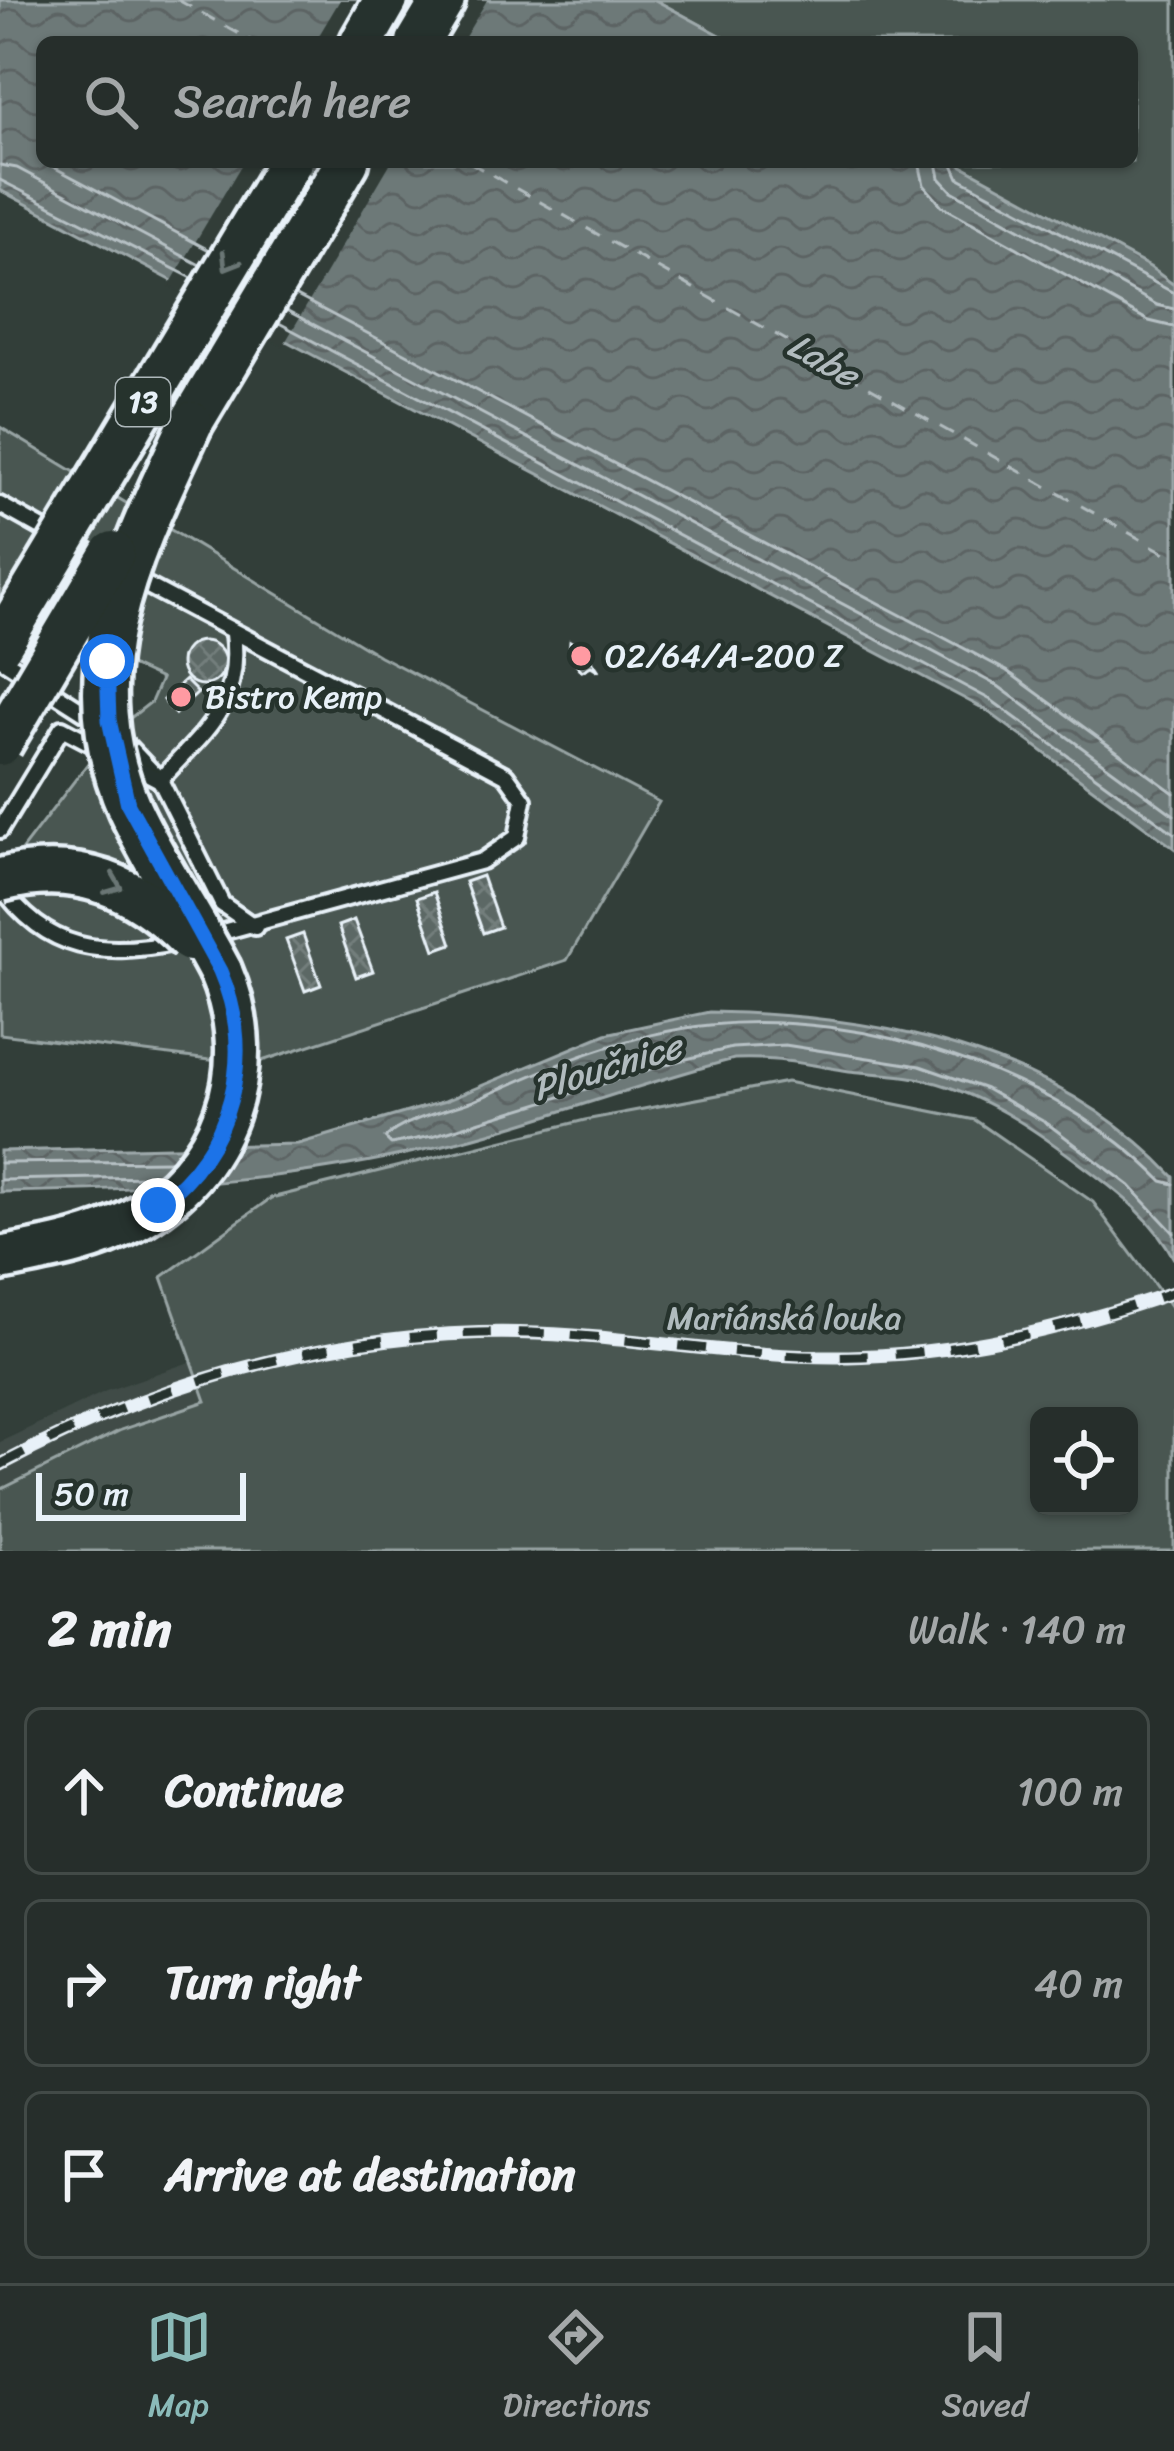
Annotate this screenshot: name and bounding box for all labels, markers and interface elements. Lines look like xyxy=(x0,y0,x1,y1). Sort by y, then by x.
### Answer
search box xyxy=(36,36,1138,168)
text: Search here xyxy=(174,62,411,142)
icon: search xyxy=(78,69,144,135)
one-way arrow xyxy=(221,249,243,271)
water label: Labe xyxy=(776,314,873,407)
road number: 13 xyxy=(116,378,170,426)
place label: O2/64/A-200 Z xyxy=(605,627,844,685)
route start xyxy=(80,634,134,688)
marker: O2/64/A-200 Z xyxy=(568,643,594,669)
place label: Bistro Kemp xyxy=(205,668,382,726)
marker: Bistro Kemp xyxy=(168,684,194,710)
one-way arrow xyxy=(102,871,123,895)
water label: Ploučnice xyxy=(524,1013,693,1120)
route end xyxy=(131,1178,185,1232)
park label: Mariánská louka xyxy=(667,1289,902,1347)
map controls xyxy=(1030,1407,1138,1515)
button: locate xyxy=(1030,1407,1138,1515)
text: 50 m xyxy=(54,1465,129,1523)
scale bar xyxy=(36,1467,246,1520)
text: 2 min xyxy=(48,1584,171,1674)
text: Walk · 140 m xyxy=(908,1595,1126,1664)
text: Continue xyxy=(165,1751,344,1831)
text: 100 m xyxy=(1017,1757,1123,1826)
icon: ahead xyxy=(51,1758,117,1824)
text: Turn right xyxy=(165,1943,360,2023)
text: 40 m xyxy=(1034,1949,1123,2018)
icon: right xyxy=(51,1950,117,2016)
text: Arrive at destination xyxy=(165,2135,575,2215)
icon: arrive xyxy=(51,2142,117,2208)
tab: Map xyxy=(146,2304,212,2434)
tab: Directions xyxy=(503,2304,650,2434)
tab: Saved xyxy=(941,2304,1028,2434)

